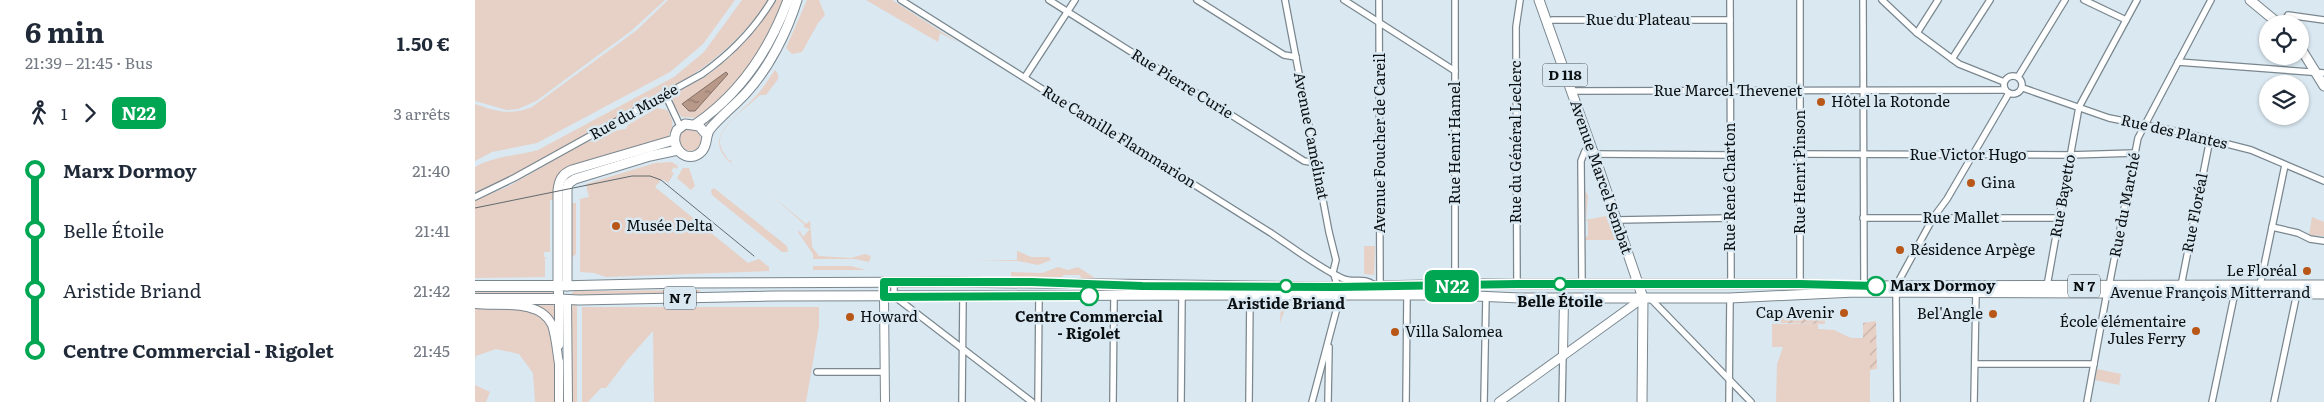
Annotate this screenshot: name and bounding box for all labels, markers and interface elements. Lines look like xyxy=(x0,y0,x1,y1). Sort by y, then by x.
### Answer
street label: Rue du Plateau xyxy=(1586,7,1691,30)
text: 6 min xyxy=(25,10,105,52)
map controls xyxy=(2259,15,2309,125)
button: locate xyxy=(2259,15,2309,65)
text: 1.50 € xyxy=(397,29,450,57)
street label: Rue Pierre Curie xyxy=(1127,42,1239,123)
text: 21:39 – 21:45 · Bus xyxy=(25,50,152,74)
street label: Avenue Foucher de Careil xyxy=(1367,53,1390,233)
street label: Rue du Général Leclerc xyxy=(1503,60,1526,224)
road number: D 118 xyxy=(1543,64,1587,86)
street label: Avenue Camélinat xyxy=(1289,70,1336,202)
button: layers xyxy=(2259,75,2309,125)
street label: Rue du Musée xyxy=(585,77,682,145)
street label: Rue Marcel Thevenet xyxy=(1654,78,1802,101)
street label: Rue Camille Flammarion xyxy=(1038,79,1202,193)
street label: Rue Henri Hamel xyxy=(1442,81,1465,205)
place label: Hôtel la Rotonde xyxy=(1831,89,1950,112)
street label: Avenue Marcel Sembat xyxy=(1565,96,1640,257)
marker: Hôtel la Rotonde xyxy=(1815,96,1827,108)
icon: walk xyxy=(25,99,53,127)
icon: forward xyxy=(76,99,104,127)
text: N22 xyxy=(122,99,156,126)
text: 1 xyxy=(61,101,68,125)
text: 3 arrêts xyxy=(393,101,450,125)
street label: Rue des Plantes xyxy=(2119,107,2230,154)
street label: Rue Henri Pinson xyxy=(1787,110,1810,234)
street label: Rue René Charton xyxy=(1717,122,1740,252)
street label: Rue Victor Hugo xyxy=(1909,142,2027,165)
street label: Rue du Marché xyxy=(2102,150,2145,259)
street label: Rue Bayetto xyxy=(2043,152,2080,239)
text: Marx Dormoy xyxy=(63,156,197,184)
text: 21:40 xyxy=(412,158,450,182)
place label: Gina xyxy=(1981,170,2016,193)
street label: Rue Floréal xyxy=(2175,171,2213,255)
marker: Gina xyxy=(1965,177,1977,189)
street label: Rue Mallet xyxy=(1923,205,1999,228)
place label: Musée Delta xyxy=(626,213,714,236)
text: Belle Étoile xyxy=(63,216,164,244)
text: 21:41 xyxy=(415,218,450,242)
marker: Musée Delta xyxy=(610,220,622,232)
place label: Résidence Arpège xyxy=(1910,237,2035,260)
marker: Résidence Arpège xyxy=(1894,244,1906,256)
place label: Le Floréal xyxy=(2226,258,2297,281)
marker: Le Floréal xyxy=(2301,265,2313,277)
line badge: N22 xyxy=(1423,270,1481,302)
text: N22 xyxy=(1435,272,1469,299)
place label: Marx Dormoy xyxy=(1890,273,1996,296)
road number: N 7 xyxy=(2068,274,2100,298)
text: Aristide Briand xyxy=(63,276,201,304)
marker: Marx Dormoy xyxy=(1866,276,1886,296)
marker: Belle Étoile xyxy=(1553,277,1567,291)
text: 21:42 xyxy=(413,278,450,302)
marker: Aristide Briand xyxy=(1279,279,1293,293)
street label: Avenue François Mitterrand xyxy=(2110,280,2310,303)
road number: N 7 xyxy=(664,286,696,310)
marker: Centre Commercial - Rigolet xyxy=(1079,286,1099,306)
place label: Belle Étoile xyxy=(1517,289,1603,312)
place label: Aristide Briand xyxy=(1227,291,1345,314)
place label: Cap Avenir xyxy=(1756,300,1834,323)
place label: Bel'Angle xyxy=(1917,301,1983,324)
place label: Howard xyxy=(860,304,918,327)
place label: Centre Commercial - Rigolet xyxy=(1015,304,1164,344)
marker: Cap Avenir xyxy=(1838,307,1850,319)
marker: Bel'Angle xyxy=(1987,308,1999,320)
place label: École élémentaire Jules Ferry xyxy=(2059,309,2186,349)
marker: Howard xyxy=(844,311,856,323)
place label: Villa Salomea xyxy=(1405,319,1504,342)
marker: École élémentaire Jules Ferry xyxy=(2190,325,2202,337)
marker: Villa Salomea xyxy=(1389,326,1401,338)
text: Centre Commercial - Rigolet xyxy=(63,336,334,364)
text: 21:45 xyxy=(413,338,450,362)

